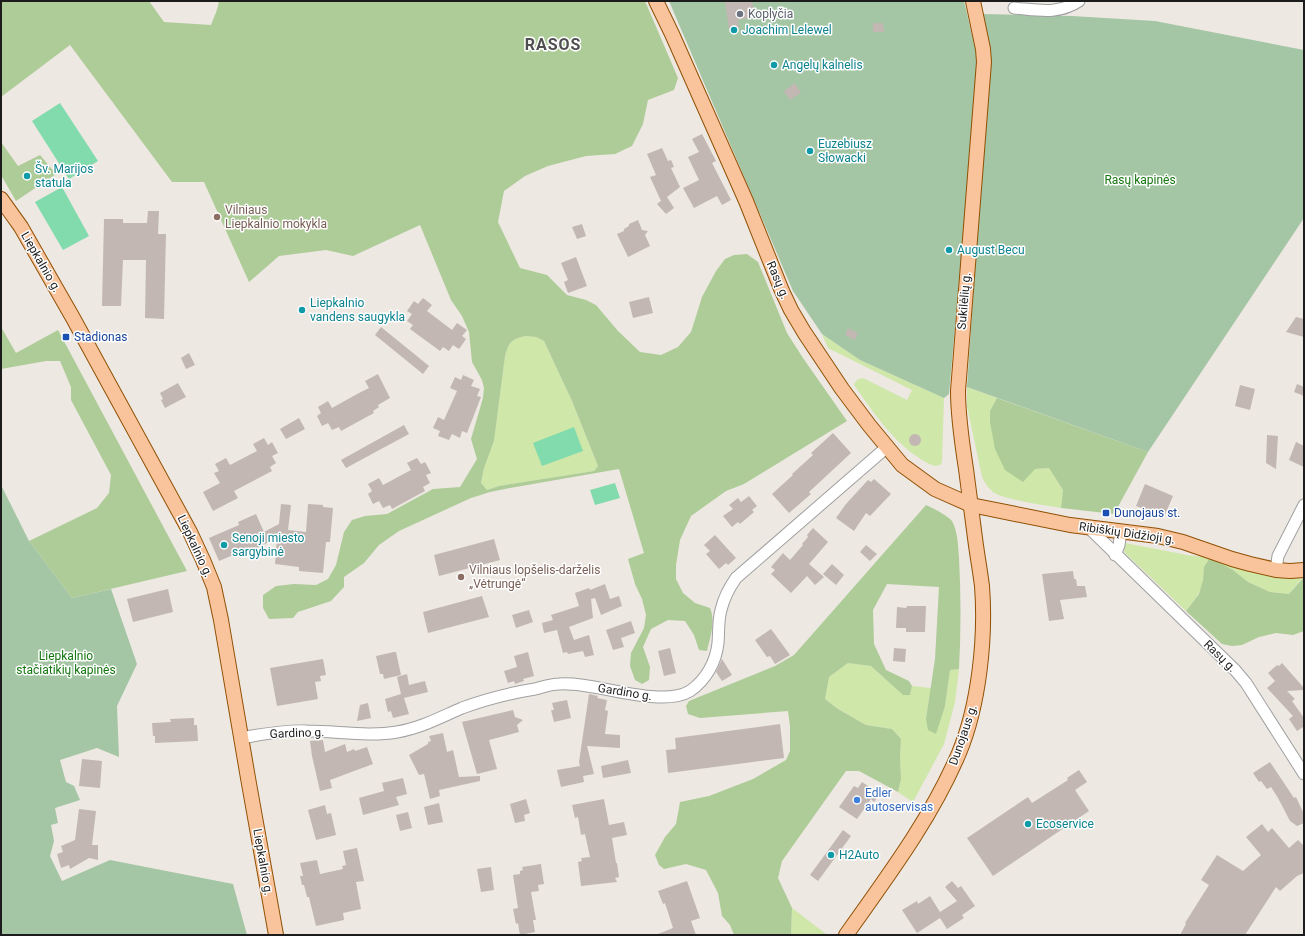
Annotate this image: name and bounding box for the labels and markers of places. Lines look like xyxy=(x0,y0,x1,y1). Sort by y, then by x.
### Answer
place label: Koplyčia xyxy=(748,7,793,21)
marker: Koplyčia xyxy=(735,9,745,19)
place label: Joachim Lelewel xyxy=(742,23,832,37)
marker: Joachim Lelewel xyxy=(729,25,739,35)
place label: Angelų kalnelis xyxy=(782,58,863,72)
marker: Angelų kalnelis xyxy=(769,60,779,70)
place label: Euzebiusz Słowacki xyxy=(818,137,872,165)
marker: Euzebiusz Słowacki xyxy=(805,146,815,156)
place label: Šv. Marijos statula xyxy=(35,161,93,190)
marker: Šv. Marijos statula xyxy=(22,171,32,181)
place label: Vilniaus Liepkalnio mokykla xyxy=(225,203,327,231)
marker: Vilniaus Liepkalnio mokykla xyxy=(212,212,222,222)
place label: August Becu xyxy=(957,243,1025,257)
marker: August Becu xyxy=(944,245,954,255)
place label: Liepkalnio vandens saugykla xyxy=(310,296,405,324)
marker: Liepkalnio vandens saugykla xyxy=(297,305,307,315)
place label: Stadionas xyxy=(74,330,127,344)
marker: Stadionas xyxy=(61,332,71,342)
place label: Dunojaus st. xyxy=(1114,506,1180,520)
marker: Dunojaus st. xyxy=(1101,508,1111,518)
place label: Senoji miesto sargybinė xyxy=(232,531,305,559)
marker: Senoji miesto sargybinė xyxy=(219,540,229,550)
place label: Vilniaus lopšelis-darželis „Vėtrungė“ xyxy=(469,563,600,591)
marker: Vilniaus lopšelis-darželis „Vėtrungė“ xyxy=(456,572,466,582)
place label: Edler autoservisas xyxy=(865,786,933,814)
marker: Edler autoservisas xyxy=(852,795,862,805)
place label: Ecoservice xyxy=(1036,817,1094,831)
marker: Ecoservice xyxy=(1023,819,1033,829)
place label: H2Auto xyxy=(839,848,879,862)
marker: H2Auto xyxy=(826,850,836,860)

